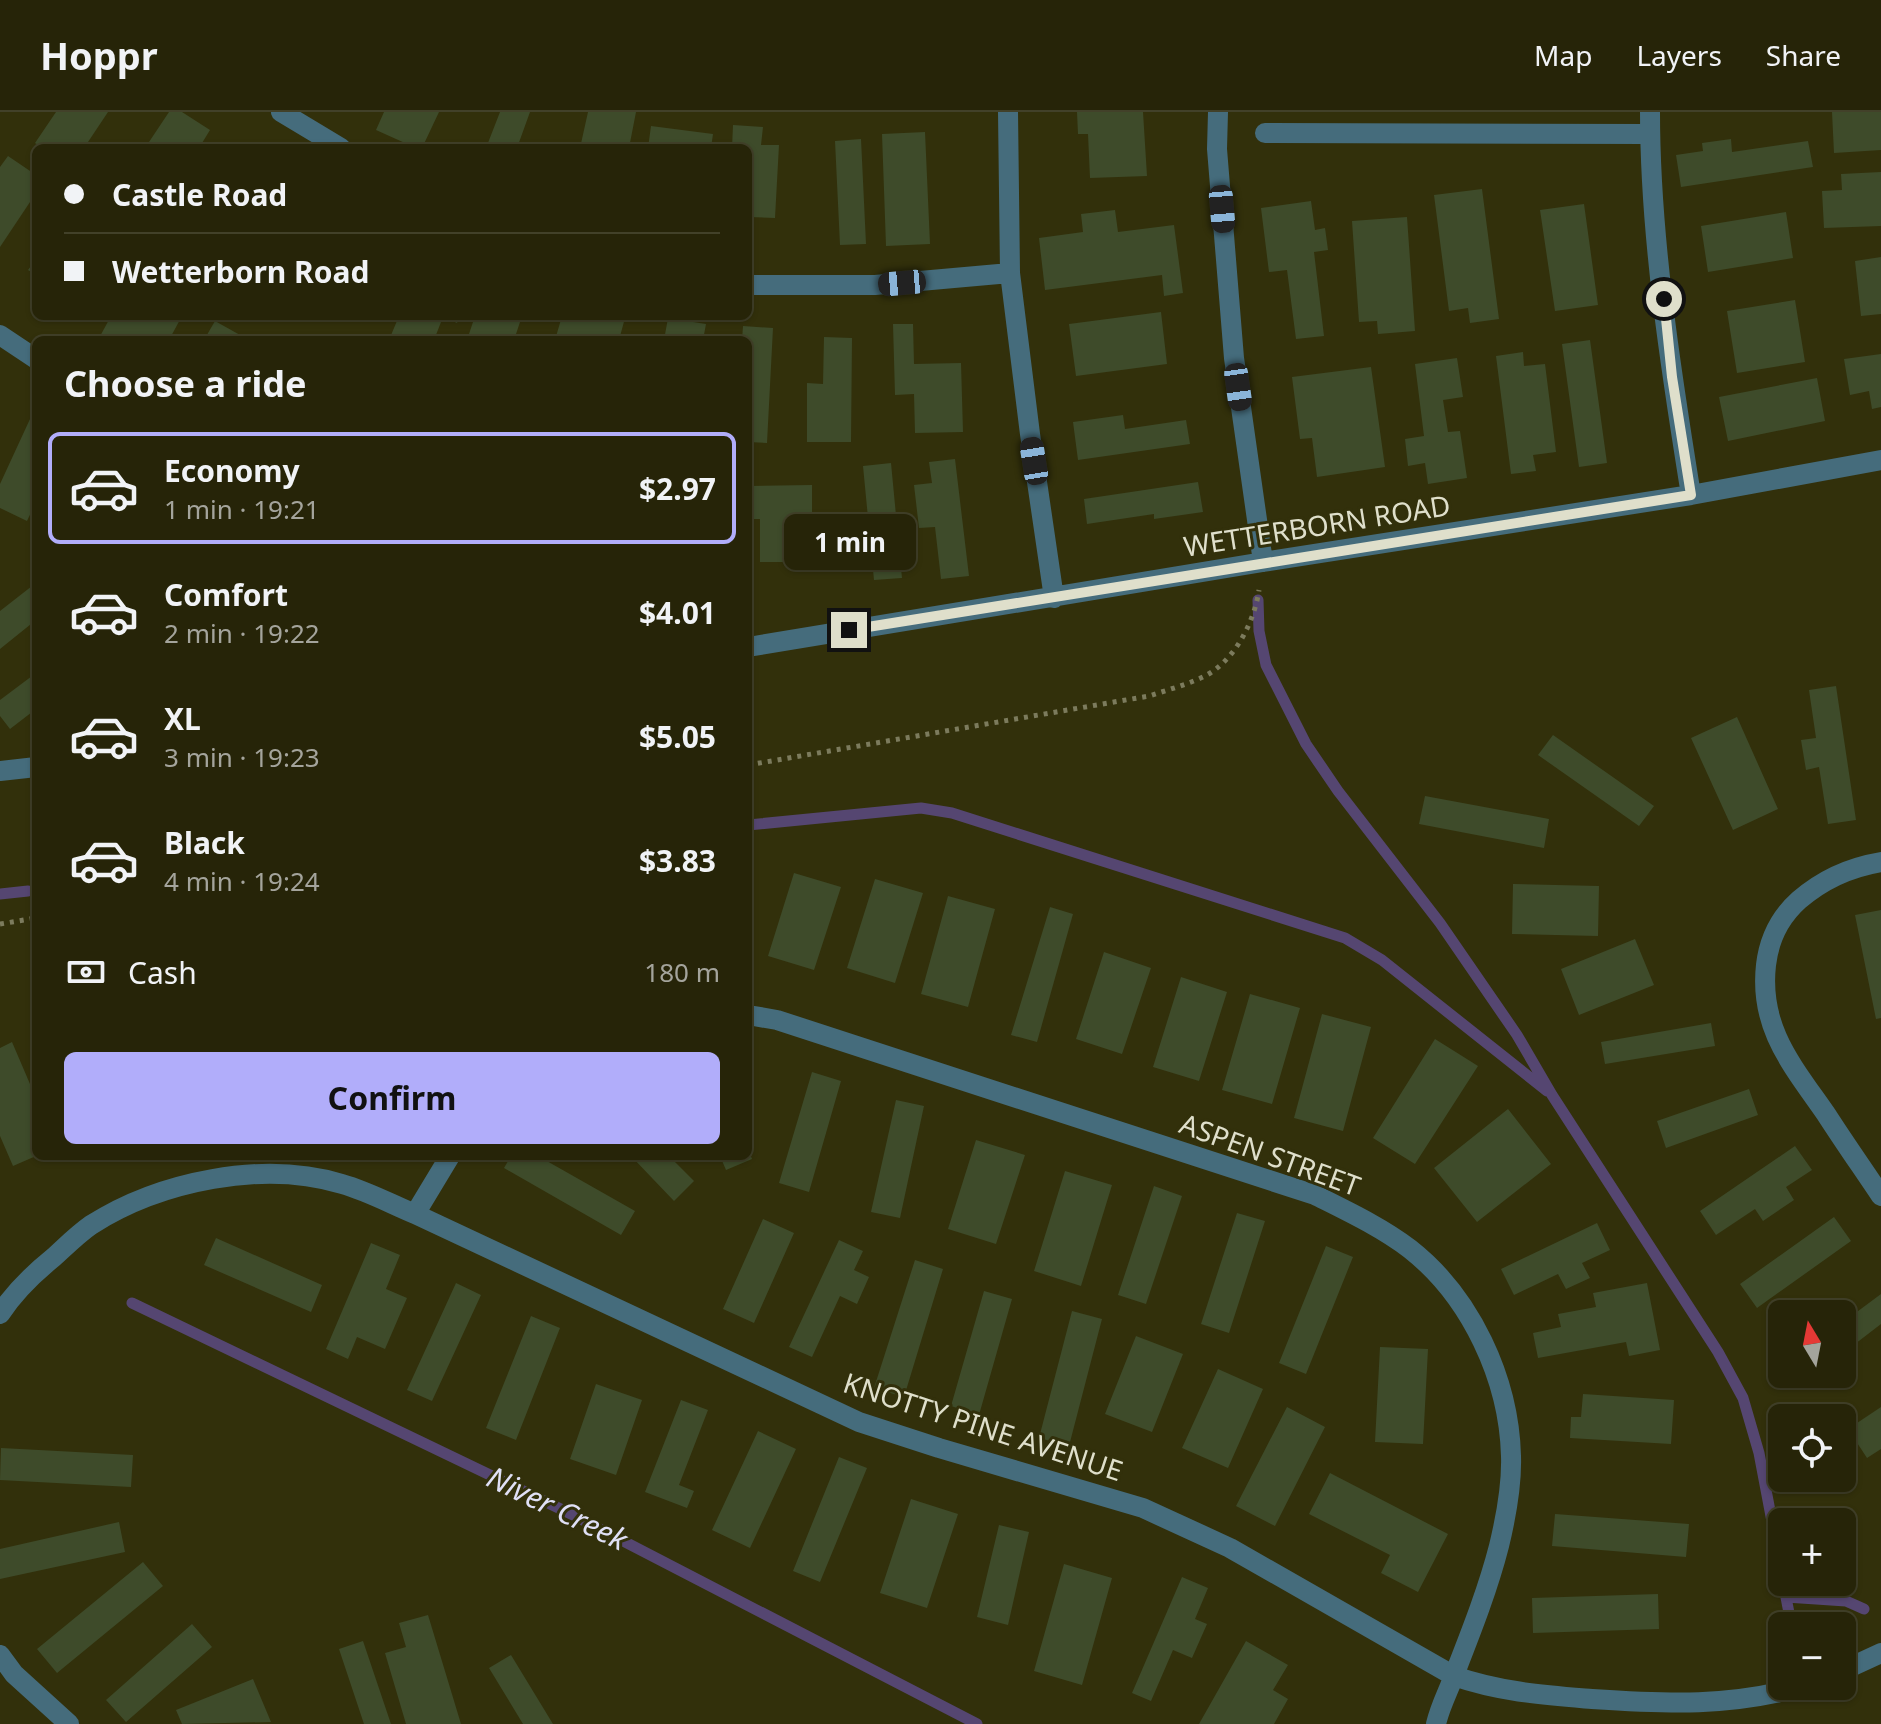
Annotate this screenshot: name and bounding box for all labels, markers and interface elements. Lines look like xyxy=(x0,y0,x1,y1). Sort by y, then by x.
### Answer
text: Hoppr xyxy=(40,29,158,81)
text: Map xyxy=(1534,36,1592,74)
text: Layers xyxy=(1636,36,1722,74)
text: Share xyxy=(1766,36,1841,74)
text: Castle Road xyxy=(112,174,287,215)
car xyxy=(1208,184,1236,234)
text: Wetterborn Road xyxy=(112,251,369,292)
car xyxy=(877,269,927,297)
route start xyxy=(1646,281,1682,317)
text: Choose a ride xyxy=(64,359,306,408)
car xyxy=(1223,362,1253,412)
car xyxy=(1018,435,1050,487)
text: Economy xyxy=(164,450,300,491)
icon: car xyxy=(68,452,140,524)
text: $2.97 xyxy=(639,468,716,509)
street label: WETTERBORN ROAD xyxy=(1181,485,1453,565)
text: 1 min · 19:21 xyxy=(164,491,320,527)
callout: 1 min xyxy=(783,514,915,570)
text: 1 min xyxy=(814,524,886,560)
text: Comfort xyxy=(164,574,288,615)
icon: car xyxy=(68,576,140,648)
text: $4.01 xyxy=(639,592,716,633)
route end xyxy=(831,612,867,648)
text: 2 min · 19:22 xyxy=(164,615,320,651)
text: XL xyxy=(164,698,201,739)
icon: car xyxy=(68,700,140,772)
text: $5.05 xyxy=(639,716,716,757)
text: 3 min · 19:23 xyxy=(164,739,320,775)
text: Black xyxy=(164,822,245,863)
icon: car xyxy=(68,824,140,896)
text: $3.83 xyxy=(639,840,716,881)
text: 4 min · 19:24 xyxy=(164,863,320,899)
icon: cash xyxy=(64,950,108,994)
text: Cash xyxy=(128,952,197,993)
text: 180 m xyxy=(644,954,720,990)
button: Confirm xyxy=(64,1052,720,1144)
street label: ASPEN STREET xyxy=(1175,1104,1366,1204)
north arrow xyxy=(1768,1300,1856,1388)
map controls xyxy=(1768,1300,1856,1700)
street label: KNOTTY PINE AVENUE xyxy=(839,1363,1128,1489)
button: locate xyxy=(1768,1404,1856,1492)
water label: Niver Creek xyxy=(481,1456,636,1560)
button: + xyxy=(1768,1508,1856,1596)
button: − xyxy=(1768,1612,1856,1700)

